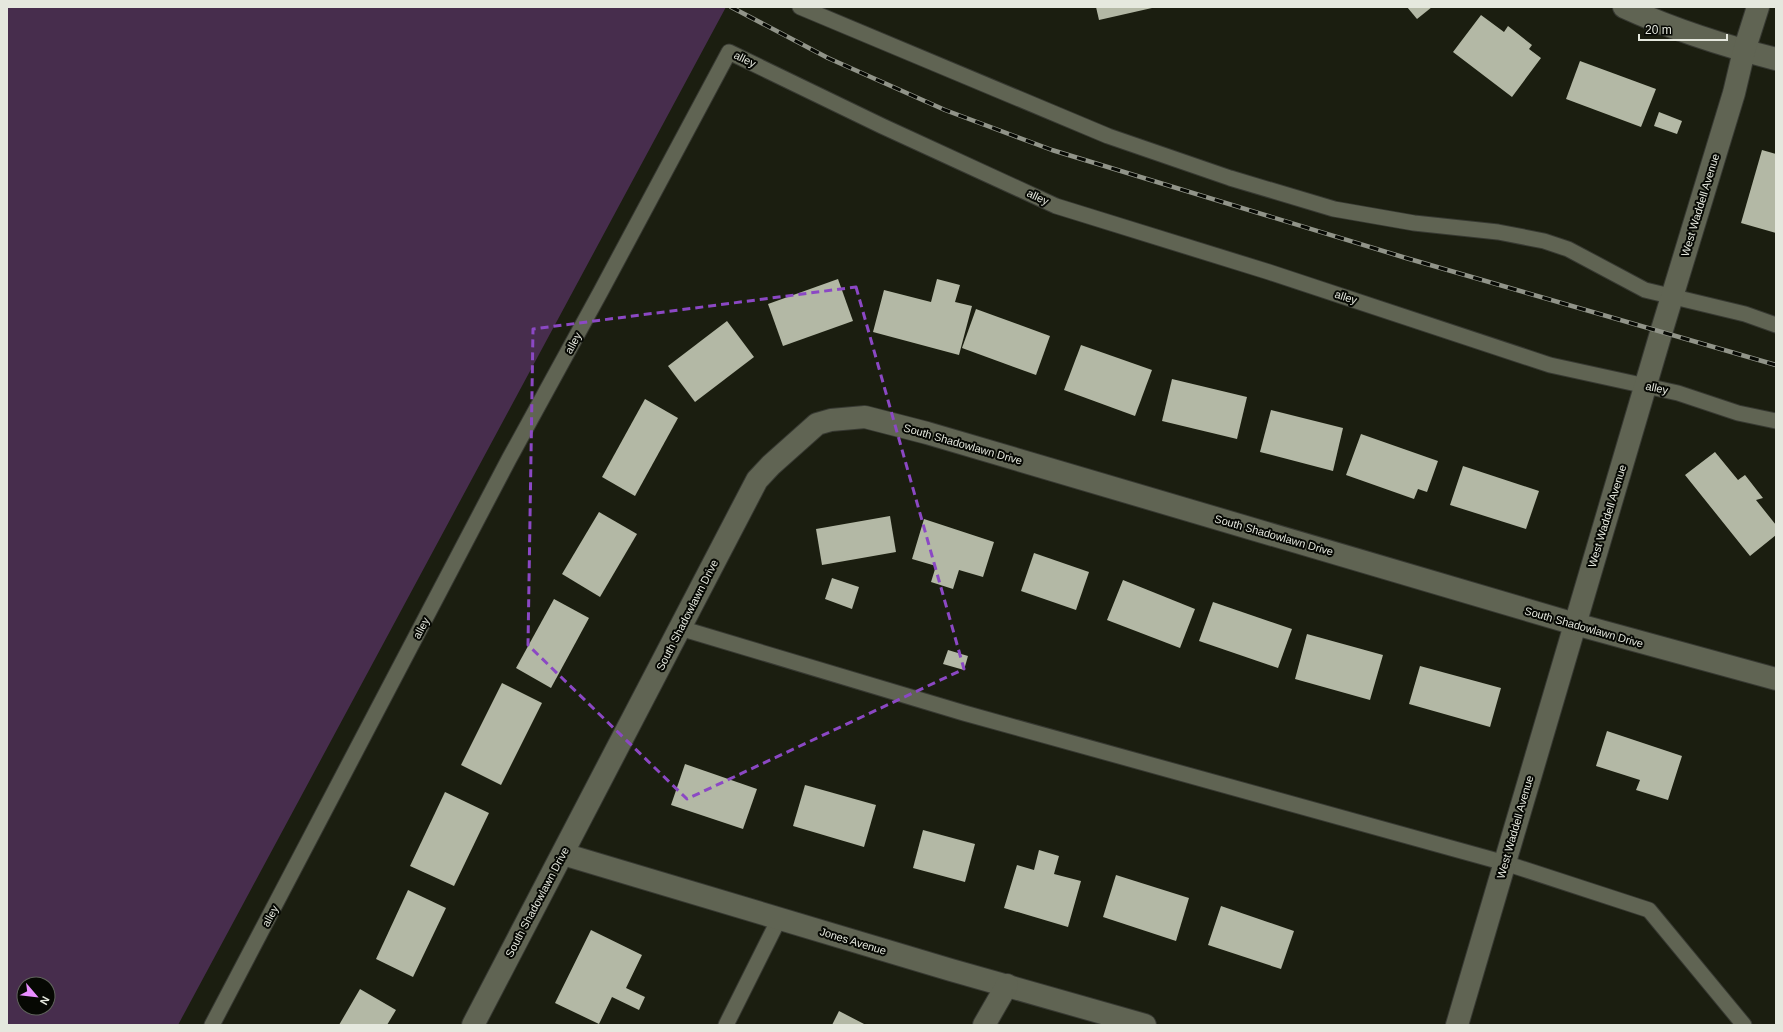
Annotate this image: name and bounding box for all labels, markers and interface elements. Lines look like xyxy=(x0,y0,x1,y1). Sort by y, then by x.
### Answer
scale bar xyxy=(1639,16,1727,42)
text: 20 m xyxy=(1645,23,1672,37)
street label: alley xyxy=(732,49,758,70)
street label: West Waddell Avenue xyxy=(1679,152,1721,258)
street label: alley xyxy=(1025,187,1051,207)
street label: alley xyxy=(1333,288,1359,306)
street label: alley xyxy=(562,330,584,356)
street label: alley xyxy=(1645,380,1670,396)
street label: South Shadowlawn Drive xyxy=(902,421,1024,467)
street label: West Waddell Avenue xyxy=(1586,463,1628,569)
street label: South Shadowlawn Drive xyxy=(1213,512,1335,558)
street label: South Shadowlawn Drive xyxy=(654,558,720,672)
street label: South Shadowlawn Drive xyxy=(1523,604,1645,650)
street label: alley xyxy=(410,615,432,641)
street label: West Waddell Avenue xyxy=(1495,774,1535,880)
street label: South Shadowlawn Drive xyxy=(503,845,571,959)
street label: alley xyxy=(259,903,281,929)
street label: Jones Avenue xyxy=(818,925,888,957)
north arrow xyxy=(16,976,56,1016)
text: N xyxy=(38,994,52,1007)

